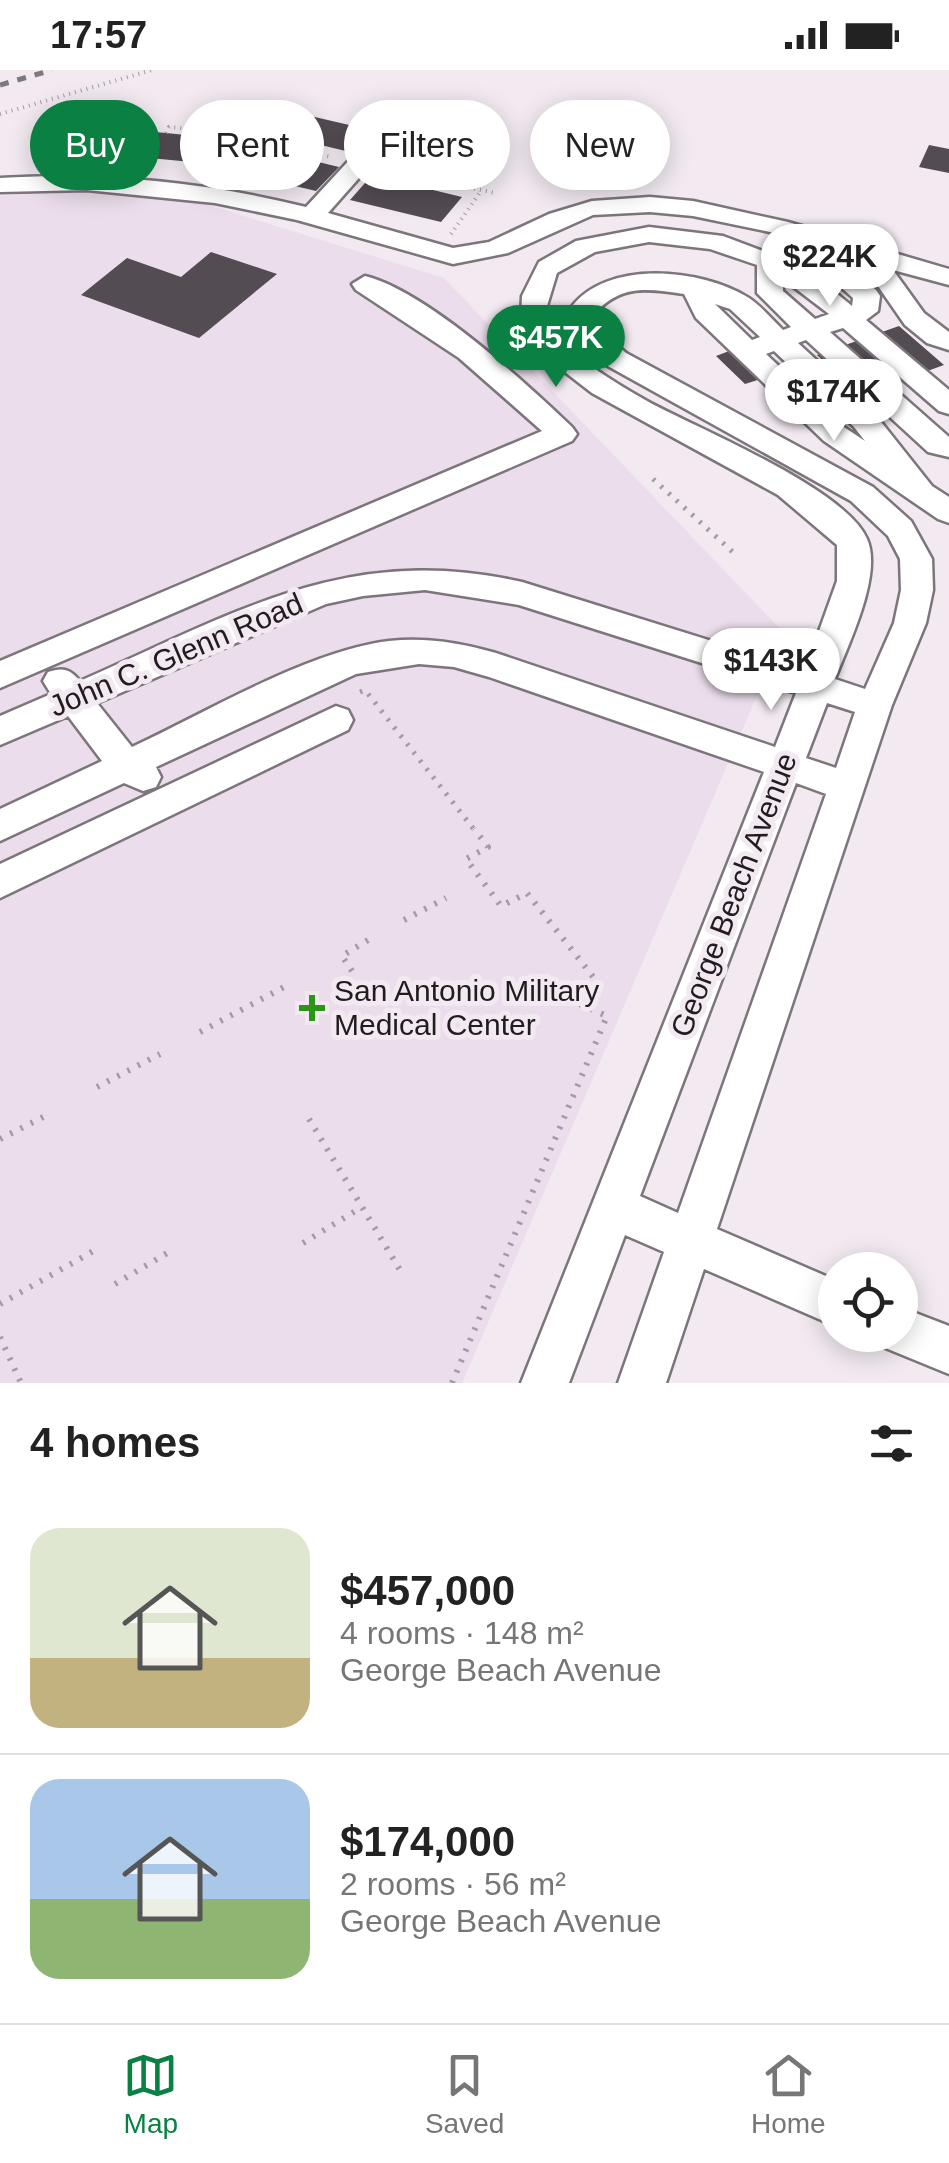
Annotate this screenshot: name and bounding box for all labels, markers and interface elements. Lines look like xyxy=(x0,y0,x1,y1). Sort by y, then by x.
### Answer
text: 17:57 xyxy=(50,14,147,56)
chip: Buy xyxy=(30,100,160,190)
chip: Rent xyxy=(180,100,324,190)
chip: Filters xyxy=(344,100,510,190)
chip: New xyxy=(530,100,670,190)
pin: $224K xyxy=(760,224,900,309)
text: $224K xyxy=(783,238,877,274)
pin: $457K xyxy=(486,305,626,390)
text: $457K xyxy=(509,319,603,355)
pin: $174K xyxy=(764,359,904,444)
text: $174K xyxy=(787,373,881,409)
street label: John C. Glenn Road xyxy=(44,586,307,723)
pin: $143K xyxy=(701,628,841,713)
text: $143K xyxy=(724,642,818,678)
street label: George Beach Avenue xyxy=(664,748,803,1041)
place label: San Antonio Military Medical Center xyxy=(334,974,599,1041)
marker: San Antonio Military Medical Center xyxy=(299,995,325,1021)
map controls xyxy=(818,1252,918,1352)
button: locate xyxy=(818,1252,918,1352)
icon: filters xyxy=(864,1416,919,1471)
text: 4 homes xyxy=(30,1419,200,1466)
text: $457,000 xyxy=(340,1567,515,1614)
icon: home xyxy=(110,1568,230,1688)
text: 4 rooms · 148 m² xyxy=(340,1615,584,1651)
text: George Beach Avenue xyxy=(340,1652,661,1688)
text: $174,000 xyxy=(340,1818,515,1865)
icon: home xyxy=(110,1819,230,1939)
text: 2 rooms · 56 m² xyxy=(340,1866,566,1902)
text: George Beach Avenue xyxy=(340,1903,661,1939)
tab: Map xyxy=(123,2048,178,2140)
tab: Saved xyxy=(425,2048,504,2140)
tab: Home xyxy=(751,2048,826,2140)

